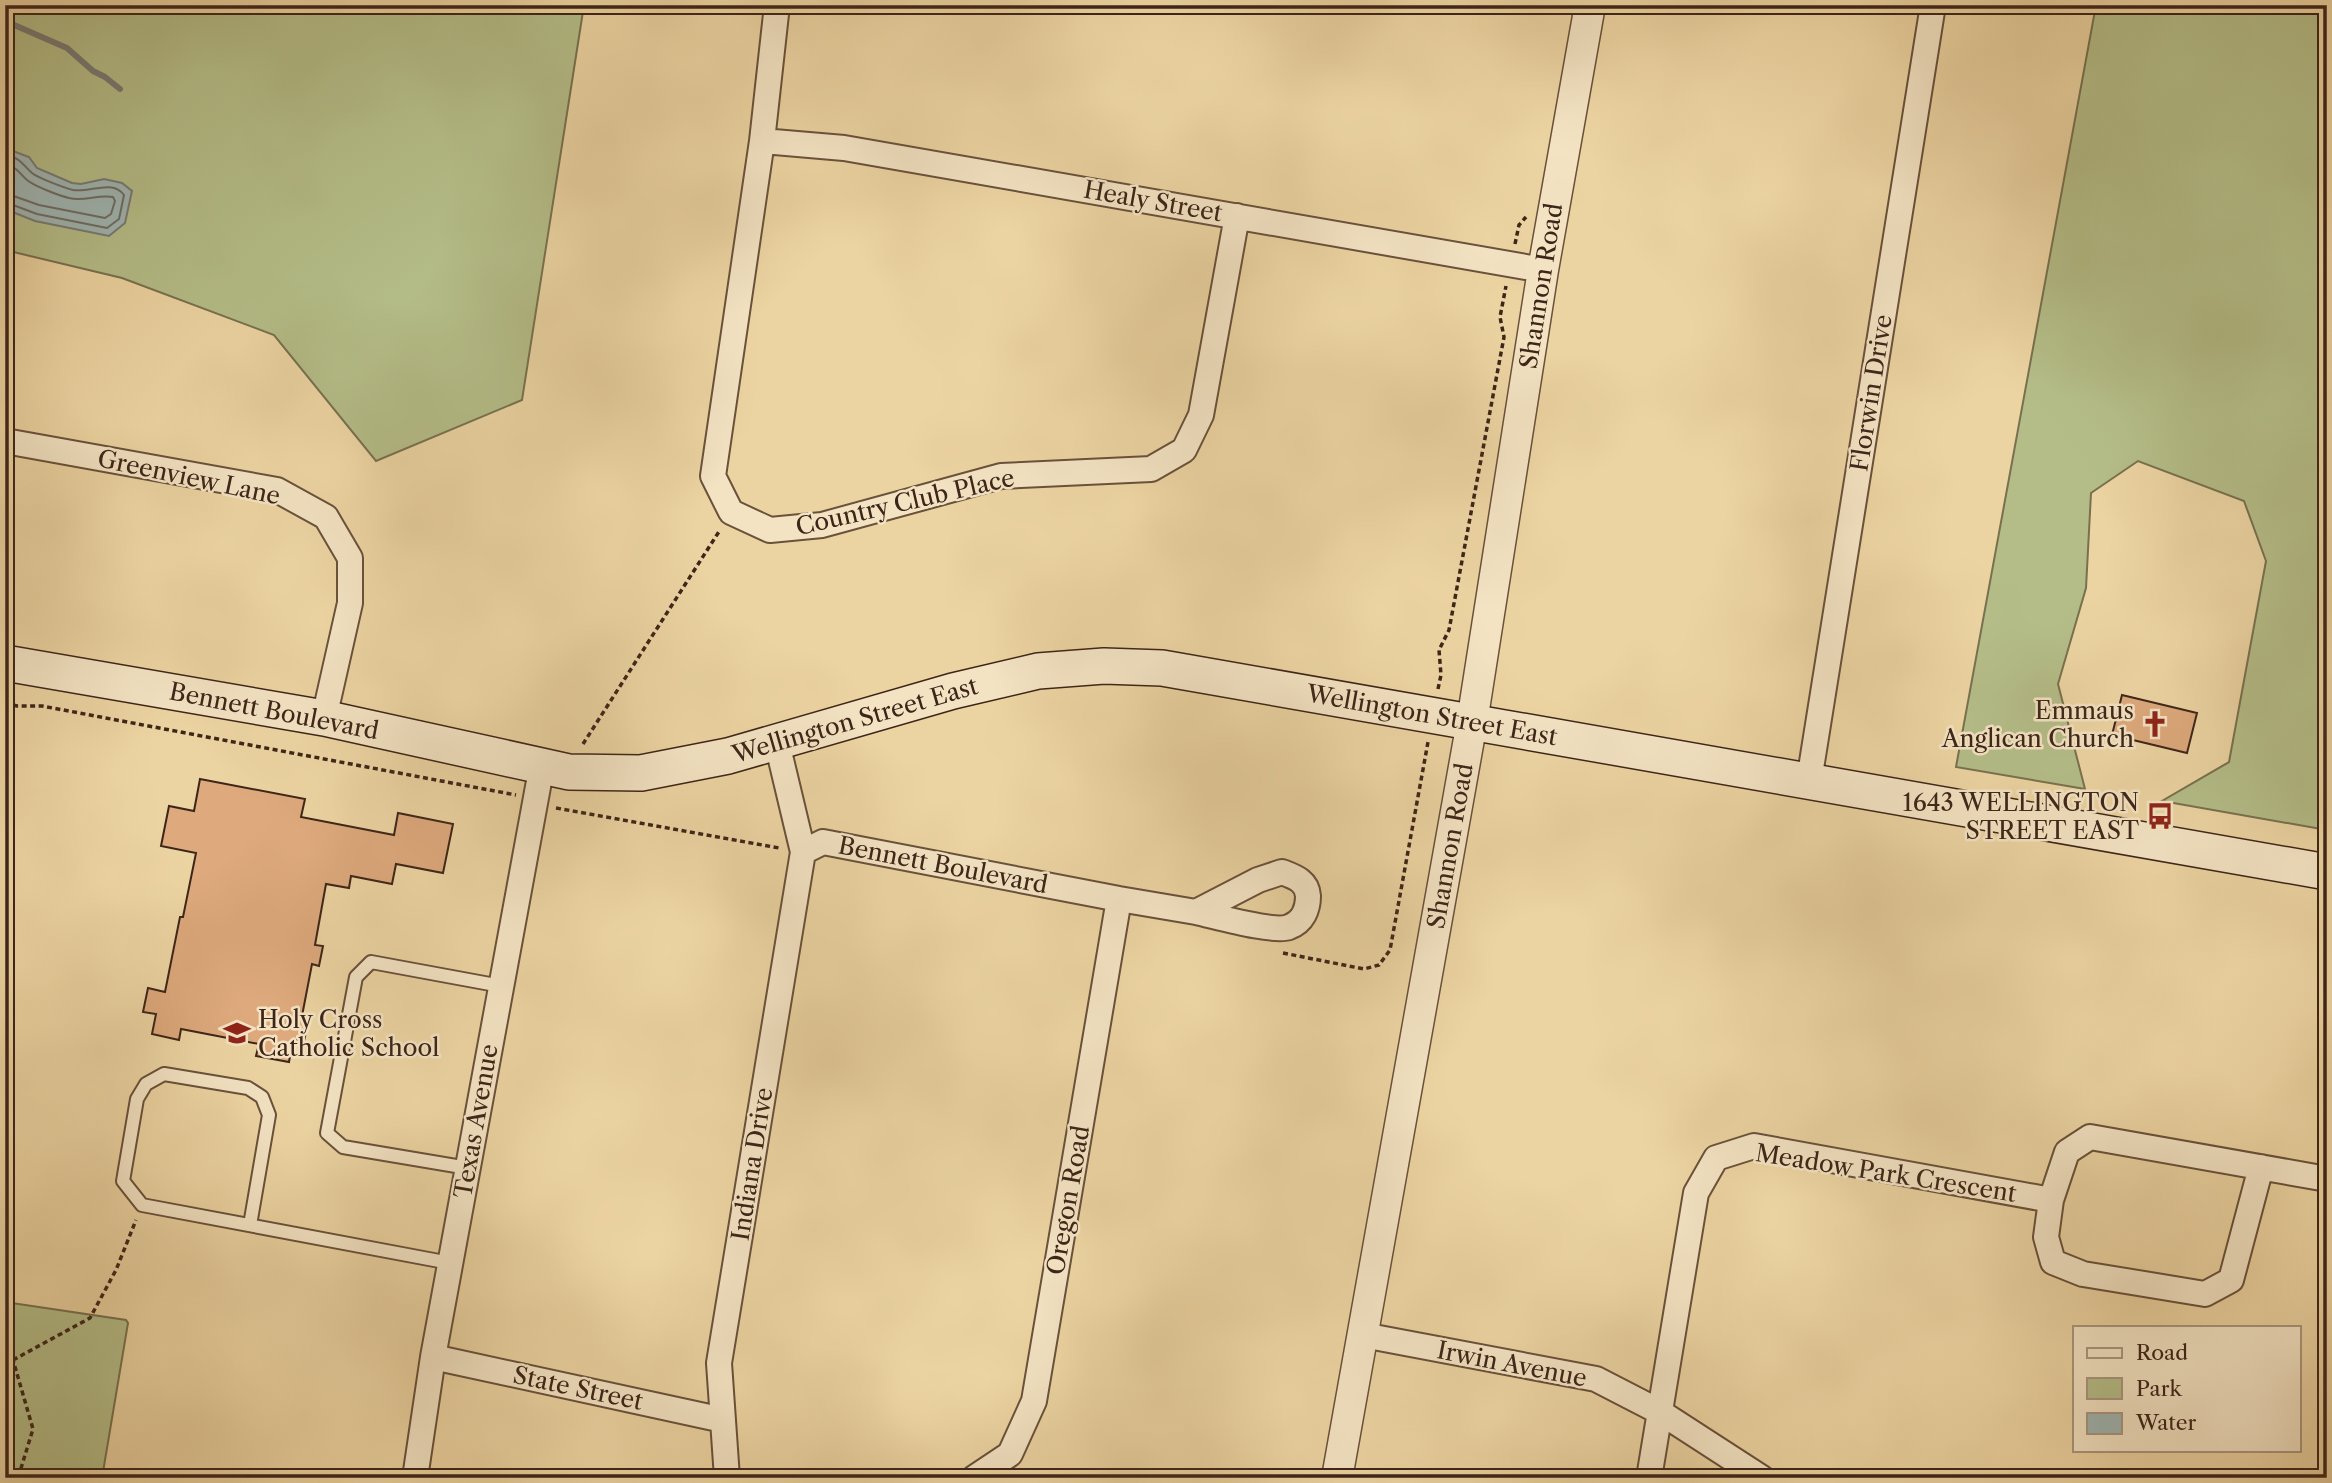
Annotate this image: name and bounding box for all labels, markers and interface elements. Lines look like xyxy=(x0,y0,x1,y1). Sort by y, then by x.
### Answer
street label: Healy Street xyxy=(1082,175,1225,228)
street label: Shannon Road xyxy=(1514,201,1568,371)
street label: Florwin Drive xyxy=(1844,312,1898,474)
street label: Greenview Lane xyxy=(95,443,283,511)
street label: Country Club Place xyxy=(793,463,1017,541)
street label: Wellington Street East xyxy=(728,671,982,769)
street label: Bennett Boulevard xyxy=(167,676,382,746)
street label: Wellington Street East xyxy=(1303,678,1560,751)
place label: Emmaus Anglican Church xyxy=(1941,696,2134,753)
church icon: Emmaus Anglican Church xyxy=(2140,709,2170,739)
street label: Shannon Road xyxy=(1421,761,1479,931)
place label: 1643 WELLINGTON STREET EAST xyxy=(1903,788,2139,845)
bus stop icon: 1643 WELLINGTON STREET EAST xyxy=(2145,801,2175,831)
street label: Bennett Boulevard xyxy=(836,830,1051,900)
place label: Holy Cross Catholic School xyxy=(258,1005,439,1062)
school or university icon: Holy Cross Catholic School xyxy=(222,1018,252,1048)
street label: Texas Avenue xyxy=(448,1042,504,1200)
street label: Indiana Drive xyxy=(726,1085,778,1243)
street label: Oregon Road xyxy=(1041,1123,1095,1277)
street label: Meadow Park Crescent xyxy=(1753,1138,2019,1208)
legend xyxy=(2073,1326,2300,1452)
street label: Irwin Avenue xyxy=(1435,1335,1589,1393)
text: Road xyxy=(2136,1340,2188,1365)
street label: State Street xyxy=(510,1360,646,1416)
text: Park xyxy=(2136,1376,2182,1401)
text: Water xyxy=(2135,1410,2196,1435)

